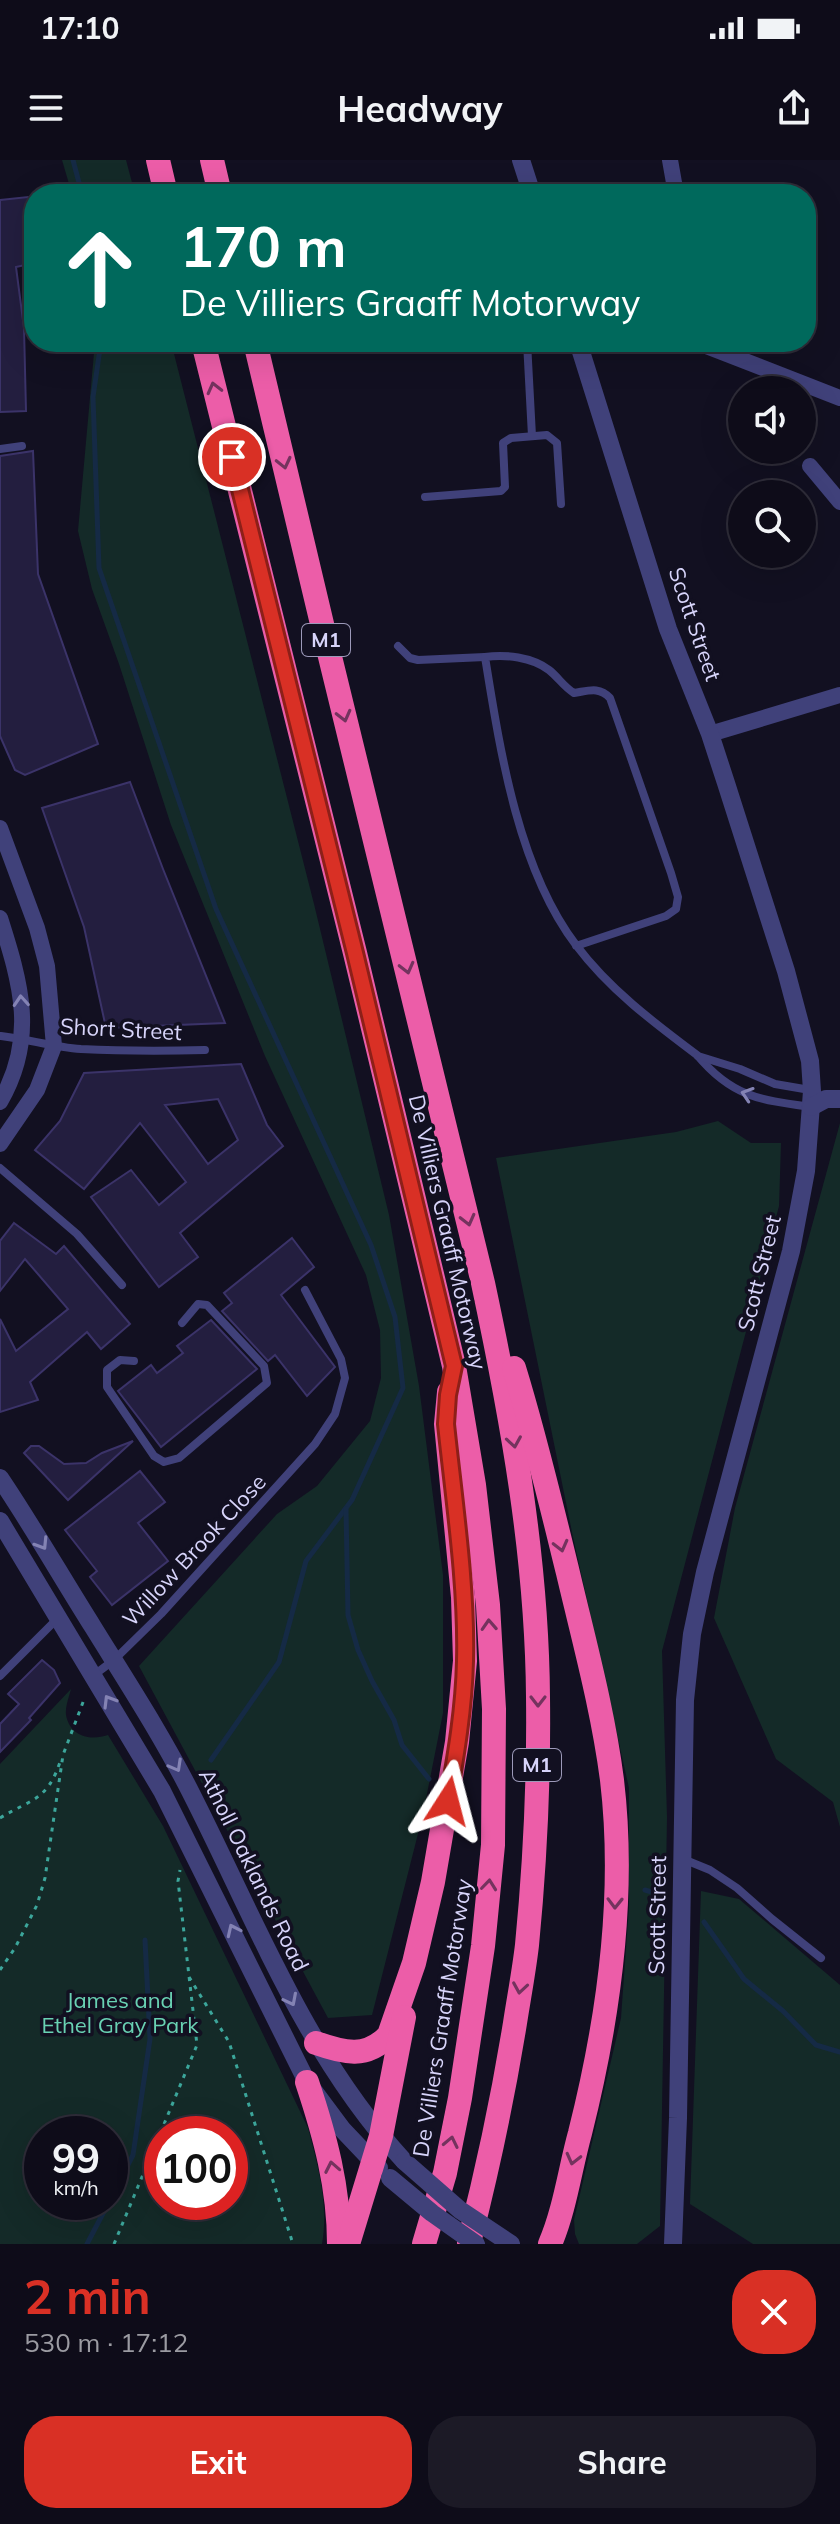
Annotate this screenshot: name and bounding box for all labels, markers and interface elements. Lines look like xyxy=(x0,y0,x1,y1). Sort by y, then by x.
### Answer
text: 17:10 xyxy=(40,9,119,47)
icon: menu xyxy=(24,86,68,130)
text: Headway xyxy=(337,86,503,131)
icon: share xyxy=(772,86,816,130)
text: 170 m xyxy=(180,211,347,281)
icon: ahead xyxy=(48,216,152,320)
text: De Villiers Graaff Motorway xyxy=(180,280,640,325)
map controls xyxy=(728,376,816,568)
button: sound xyxy=(728,376,816,464)
one-way arrow xyxy=(207,382,224,396)
pin xyxy=(198,423,266,491)
icon: arrive xyxy=(210,435,254,479)
one-way arrow xyxy=(275,456,292,469)
button: search xyxy=(728,480,816,568)
street label: Scott Street xyxy=(662,563,728,685)
road number: M1 xyxy=(302,624,350,656)
one-way arrow xyxy=(335,708,352,722)
one-way arrow xyxy=(398,960,415,974)
one-way arrow xyxy=(13,994,30,1007)
street label: Short Street xyxy=(59,1012,183,1046)
one-way arrow xyxy=(741,1088,755,1104)
street label: De Villiers Graaff Motorway xyxy=(403,1092,493,1373)
street label: Scott Street xyxy=(731,1212,787,1334)
one-way arrow xyxy=(459,1213,476,1227)
one-way arrow xyxy=(505,1435,522,1449)
street label: Willow Brook Close xyxy=(116,1468,272,1632)
one-way arrow xyxy=(32,1535,47,1550)
one-way arrow xyxy=(552,1538,569,1552)
one-way arrow xyxy=(481,1618,498,1631)
one-way arrow xyxy=(104,1695,119,1710)
one-way arrow xyxy=(529,1695,547,1708)
road number: M1 xyxy=(513,1749,561,1781)
one-way arrow xyxy=(166,1758,182,1772)
position arrow xyxy=(406,1759,490,1843)
street label: Atholl Oaklands Road xyxy=(193,1764,315,1976)
street label: Scott Street xyxy=(642,1855,672,1975)
street label: De Villiers Graaff Motorway xyxy=(406,1877,478,2159)
one-way arrow xyxy=(481,1878,498,1891)
one-way arrow xyxy=(607,1897,624,1910)
one-way arrow xyxy=(227,1923,243,1938)
one-way arrow xyxy=(513,1981,530,1995)
park label: James and Ethel Gray Park xyxy=(41,1986,199,2039)
one-way arrow xyxy=(282,1991,297,2006)
speed limit sign: 100 xyxy=(144,2116,248,2220)
text: 99 xyxy=(52,2133,100,2183)
one-way arrow xyxy=(442,2135,459,2149)
one-way arrow xyxy=(566,2151,583,2165)
one-way arrow xyxy=(325,2160,342,2173)
text: km/h xyxy=(53,2175,99,2200)
text: 2 min xyxy=(24,2266,151,2326)
button: close xyxy=(732,2270,816,2354)
text: 530 m · 17:12 xyxy=(24,2326,188,2359)
button: Exit xyxy=(24,2416,412,2508)
button: Share xyxy=(428,2416,816,2508)

